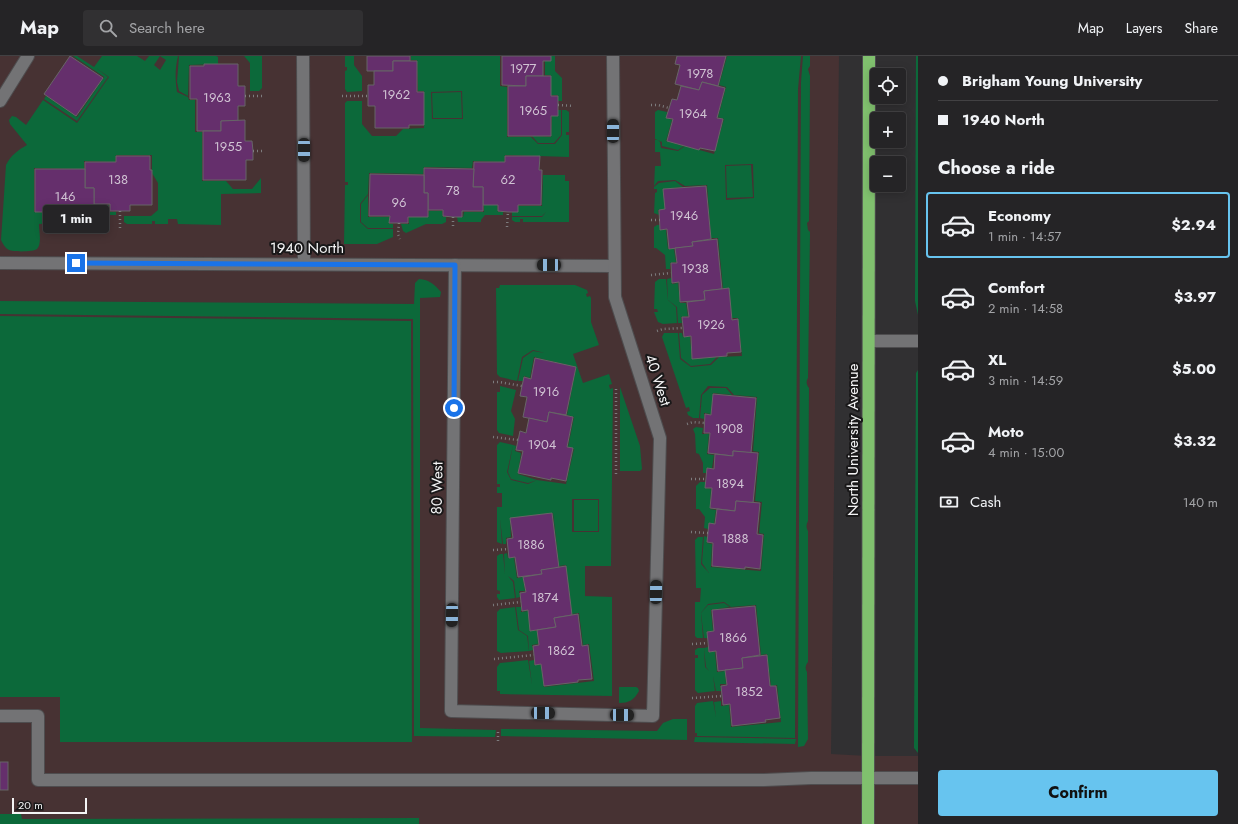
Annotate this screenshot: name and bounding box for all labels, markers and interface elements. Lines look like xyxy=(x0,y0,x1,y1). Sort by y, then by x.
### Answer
search box xyxy=(83,10,363,46)
text: Map xyxy=(20,14,59,41)
icon: search xyxy=(97,17,119,39)
text: Search here xyxy=(129,17,205,39)
text: Map xyxy=(1078,18,1104,38)
text: Layers xyxy=(1126,18,1162,38)
text: Share xyxy=(1184,18,1218,38)
house number: 1977 xyxy=(510,59,536,78)
house number: 1978 xyxy=(687,64,713,83)
map controls xyxy=(870,68,906,192)
button: locate xyxy=(870,68,906,104)
text: Brigham Young University xyxy=(962,70,1142,92)
house number: 1962 xyxy=(382,85,410,104)
house number: 1963 xyxy=(203,88,231,107)
house number: 1965 xyxy=(519,101,547,120)
house number: 1964 xyxy=(679,104,708,123)
text: 1940 North xyxy=(962,109,1045,131)
button: + xyxy=(870,112,906,148)
car xyxy=(607,119,619,143)
house number: 1955 xyxy=(214,137,242,156)
car xyxy=(298,138,310,162)
text: Choose a ride xyxy=(938,155,1055,181)
button: − xyxy=(870,156,906,192)
house number: 138 xyxy=(108,170,128,189)
house number: 62 xyxy=(501,170,515,189)
house number: 78 xyxy=(446,181,460,200)
house number: 146 xyxy=(55,187,75,206)
house number: 96 xyxy=(392,193,406,212)
callout: 1 min xyxy=(43,205,109,233)
text: Economy xyxy=(988,205,1051,227)
house number: 1946 xyxy=(670,206,698,225)
icon: car xyxy=(940,207,976,243)
text: 1 min xyxy=(60,209,92,228)
text: $2.94 xyxy=(1171,214,1216,236)
text: 1 min · 14:57 xyxy=(988,227,1061,246)
street label: 1940 North xyxy=(270,237,344,259)
route end xyxy=(67,254,85,272)
car xyxy=(537,259,561,271)
house number: 1938 xyxy=(681,259,709,278)
text: Comfort xyxy=(988,277,1045,299)
icon: car xyxy=(940,279,976,315)
text: $3.97 xyxy=(1174,286,1216,308)
text: 2 min · 14:58 xyxy=(988,299,1063,318)
house number: 1926 xyxy=(697,315,725,334)
text: XL xyxy=(988,349,1006,371)
street label: 40 West xyxy=(639,351,677,409)
icon: car xyxy=(940,351,976,387)
text: $5.00 xyxy=(1172,358,1216,380)
street label: North University Avenue xyxy=(842,363,864,516)
text: 3 min · 14:59 xyxy=(988,371,1063,390)
house number: 1916 xyxy=(533,382,559,401)
route start xyxy=(445,399,463,417)
house number: 1908 xyxy=(715,419,743,438)
text: Moto xyxy=(988,421,1024,443)
icon: car xyxy=(940,423,976,459)
text: $3.32 xyxy=(1174,430,1216,452)
house number: 1904 xyxy=(528,435,557,454)
text: 4 min · 15:00 xyxy=(988,443,1064,462)
street label: 80 West xyxy=(426,461,448,515)
house number: 1894 xyxy=(716,474,744,493)
icon: cash xyxy=(938,491,960,513)
text: Cash xyxy=(970,491,1001,513)
text: 140 m xyxy=(1183,493,1218,512)
house number: 1888 xyxy=(721,529,749,548)
house number: 1886 xyxy=(517,535,545,554)
car xyxy=(650,580,662,604)
house number: 1874 xyxy=(531,588,559,607)
car xyxy=(446,603,458,627)
house number: 1866 xyxy=(719,628,747,647)
house number: 1862 xyxy=(547,641,575,660)
house number: 1852 xyxy=(735,682,763,701)
car xyxy=(531,707,555,719)
car xyxy=(610,709,634,721)
button: Confirm xyxy=(938,770,1218,816)
scale bar xyxy=(12,796,87,815)
text: 20 m xyxy=(18,797,43,813)

